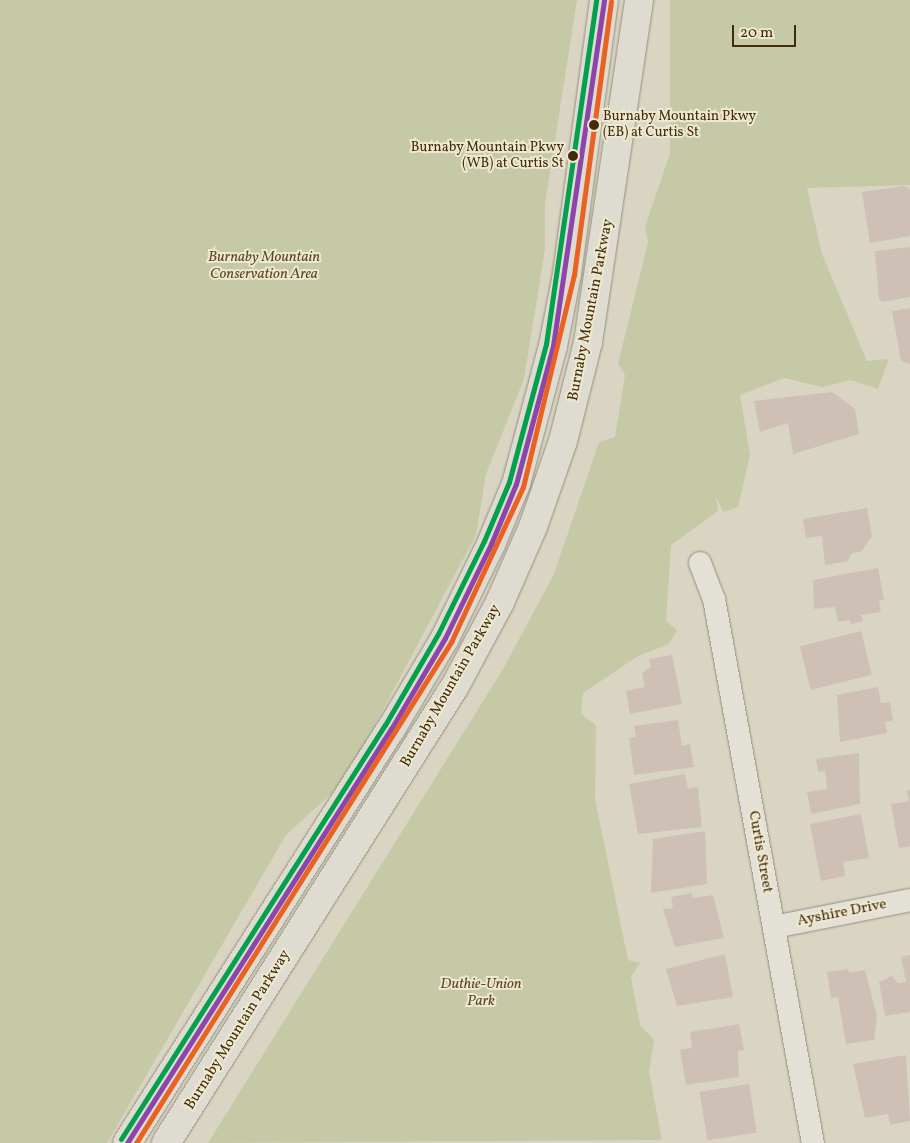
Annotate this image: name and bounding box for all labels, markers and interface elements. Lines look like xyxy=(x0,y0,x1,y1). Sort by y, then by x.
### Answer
scale bar xyxy=(735,15,799,47)
text: 20 m xyxy=(740,23,773,44)
place label: Burnaby Mountain Pkwy (EB) at Curtis St xyxy=(603,109,757,142)
marker: Burnaby Mountain Pkwy (EB) at Curtis St xyxy=(589,120,599,130)
place label: Burnaby Mountain Pkwy (WB) at Curtis St xyxy=(410,140,564,172)
marker: Burnaby Mountain Pkwy (WB) at Curtis St xyxy=(568,151,578,161)
street label: Burnaby Mountain Parkway xyxy=(564,217,618,403)
park label: Burnaby Mountain Conservation Area xyxy=(208,248,320,283)
street label: Burnaby Mountain Parkway xyxy=(397,601,505,771)
street label: Curtis Street xyxy=(744,810,776,894)
street label: Ayshire Drive xyxy=(796,896,888,930)
street label: Burnaby Mountain Parkway xyxy=(181,947,295,1113)
park label: Duthie-Union Park xyxy=(440,975,522,1010)

